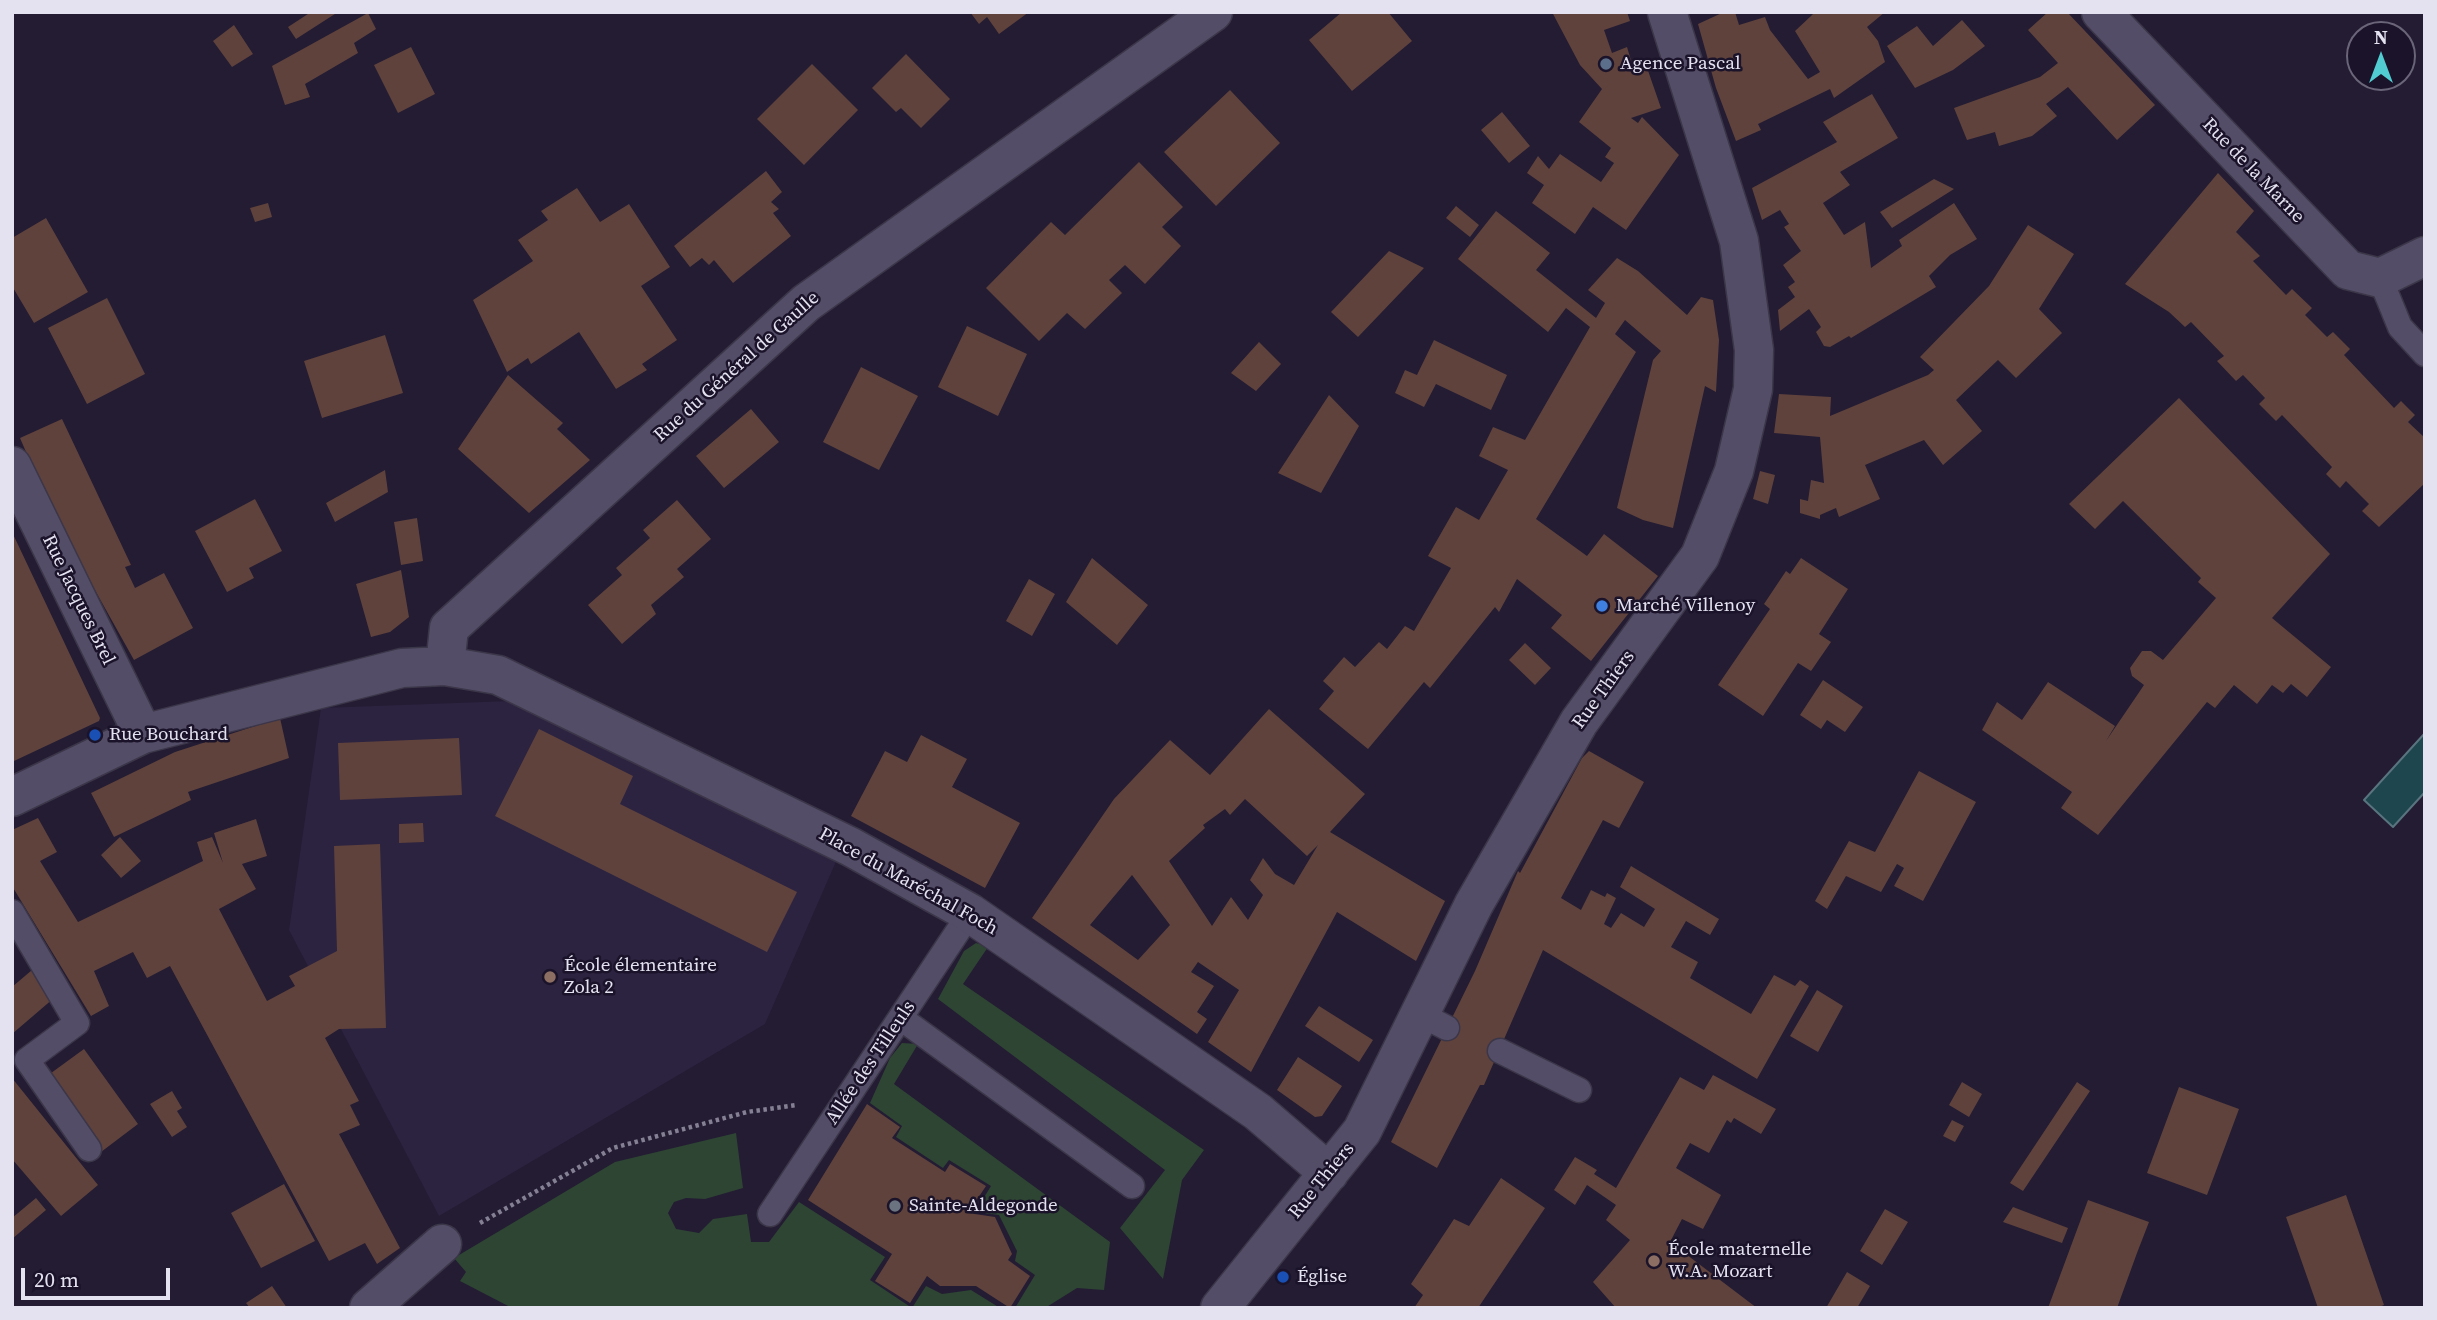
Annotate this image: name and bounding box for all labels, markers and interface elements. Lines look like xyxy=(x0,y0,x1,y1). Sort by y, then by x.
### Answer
north arrow xyxy=(2346,21,2416,91)
text: N xyxy=(2374,24,2388,50)
place label: Agence Pascal xyxy=(1620,53,1741,75)
marker: Agence Pascal xyxy=(1598,56,1614,72)
street label: Rue de la Marne xyxy=(2197,114,2309,228)
street label: Rue du Général de Gaulle xyxy=(650,287,824,447)
street label: Rue Jacques Brel xyxy=(37,531,119,669)
place label: Marché Villenoy xyxy=(1616,595,1755,617)
marker: Marché Villenoy xyxy=(1594,598,1610,614)
street label: Rue Thiers xyxy=(1568,646,1640,734)
place label: Rue Bouchard xyxy=(109,724,228,746)
marker: Rue Bouchard xyxy=(87,727,103,743)
street label: Place du Maréchal Foch xyxy=(815,823,1001,941)
place label: École élementaire Zola 2 xyxy=(564,955,717,999)
marker: École élementaire Zola 2 xyxy=(542,969,558,985)
street label: Allée des Tilleuls xyxy=(821,997,921,1129)
street label: Rue Thiers xyxy=(1284,1138,1360,1224)
place label: Sainte-Aldegonde xyxy=(909,1195,1058,1217)
marker: Sainte-Aldegonde xyxy=(887,1198,903,1214)
place label: École maternelle W.A. Mozart xyxy=(1668,1239,1811,1283)
marker: École maternelle W.A. Mozart xyxy=(1646,1253,1662,1269)
scale bar xyxy=(24,1254,173,1298)
text: 20 m xyxy=(34,1265,79,1294)
place label: Église xyxy=(1297,1266,1347,1288)
marker: Église xyxy=(1275,1269,1291,1285)

